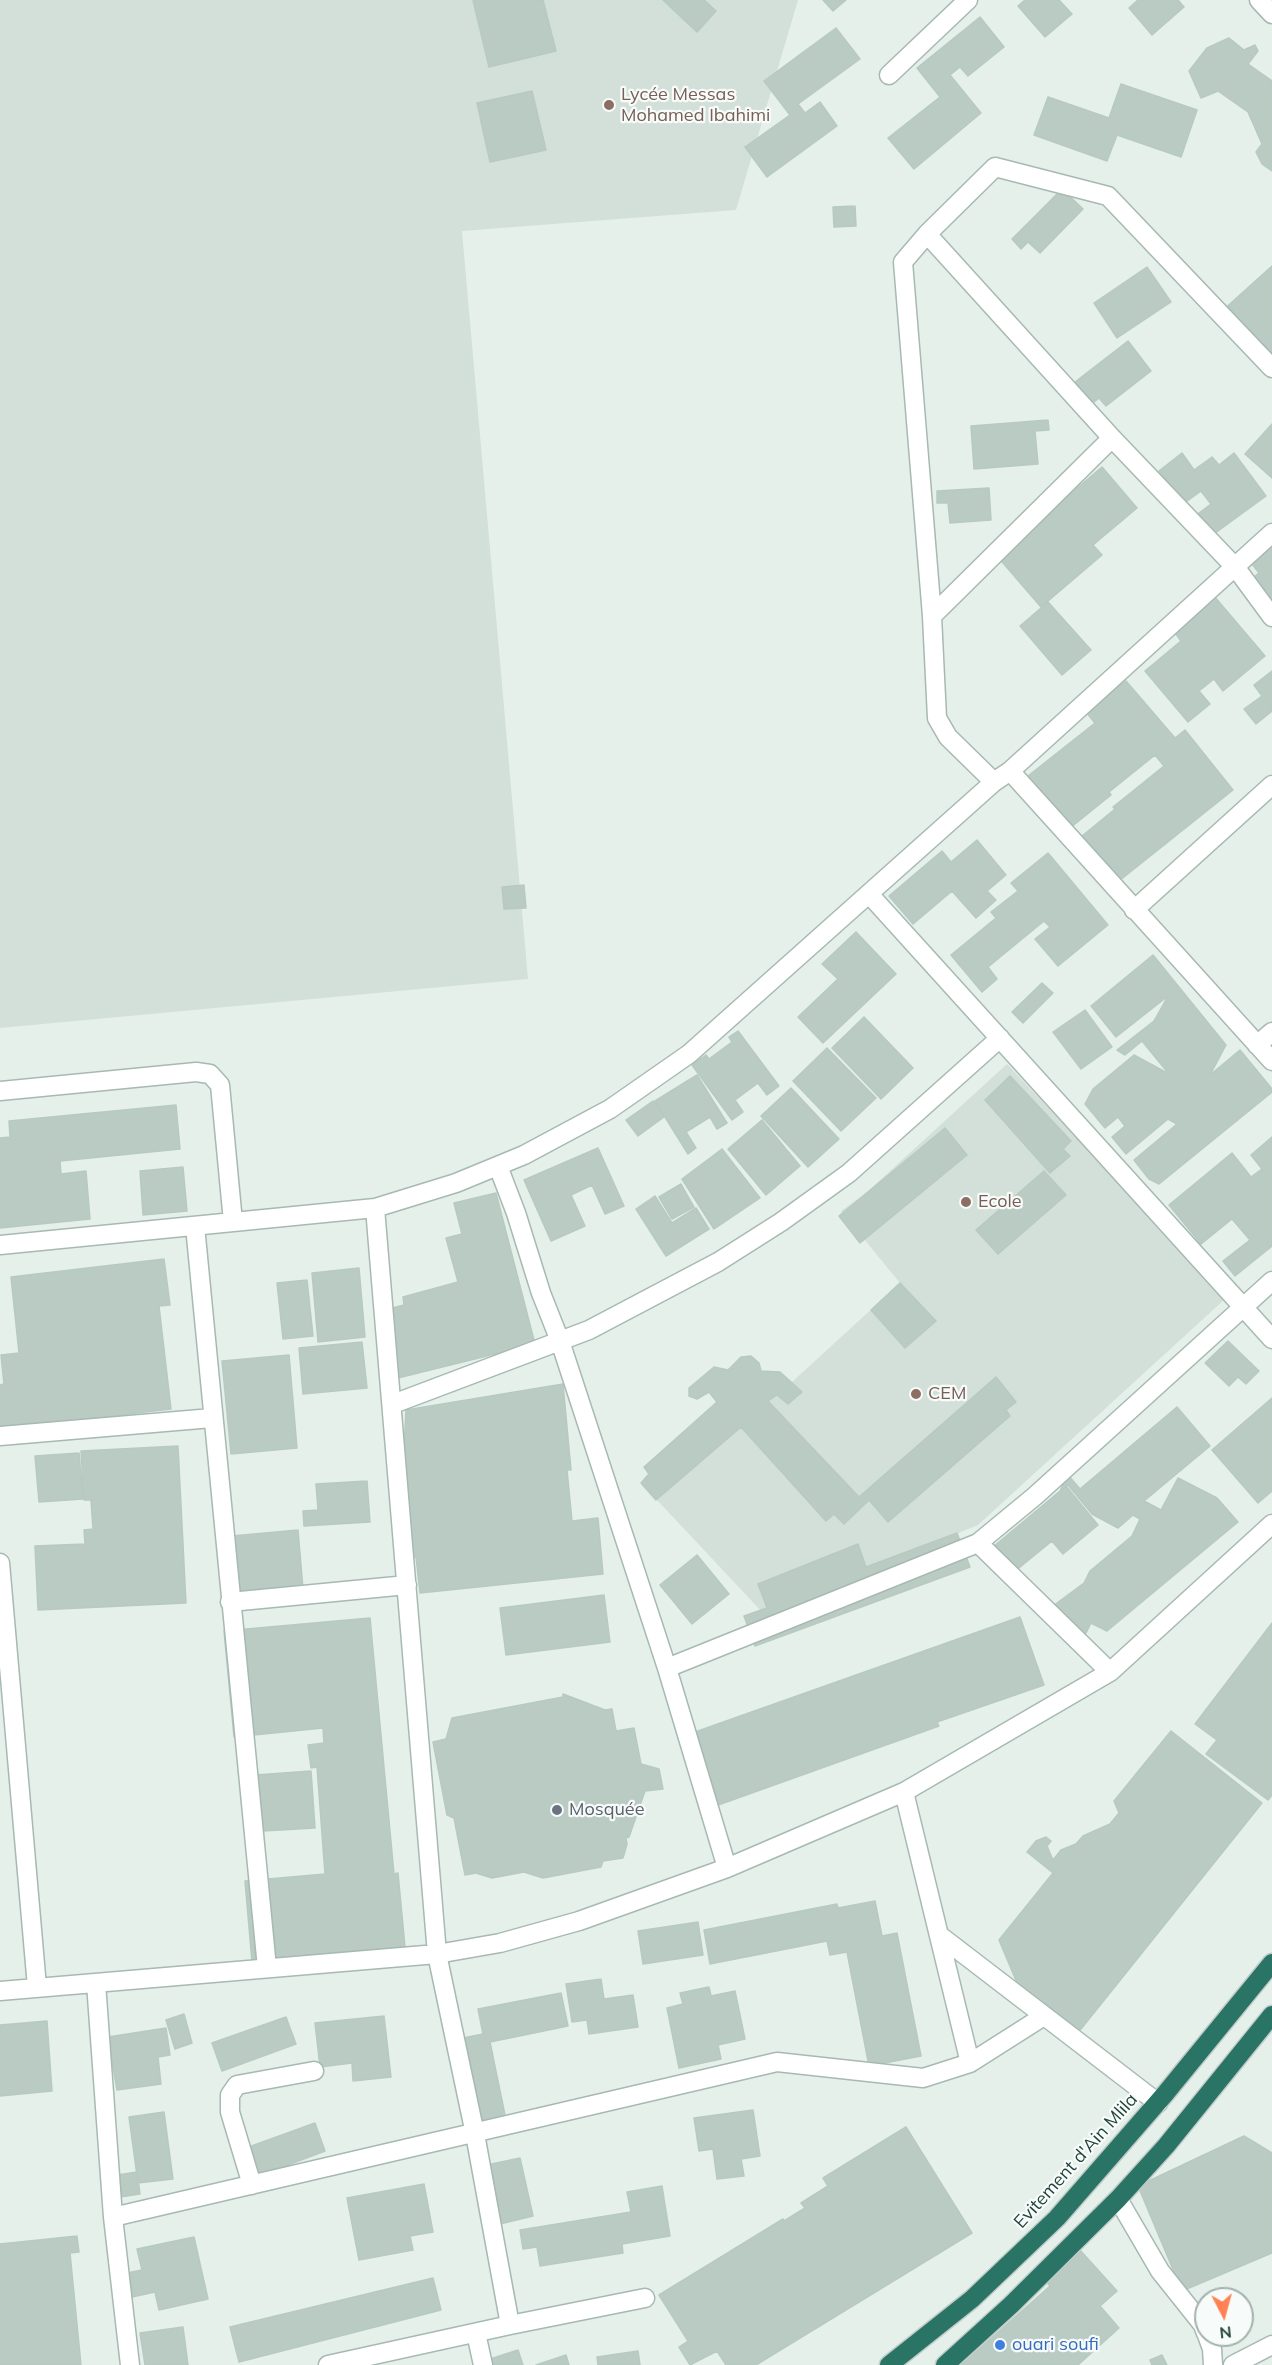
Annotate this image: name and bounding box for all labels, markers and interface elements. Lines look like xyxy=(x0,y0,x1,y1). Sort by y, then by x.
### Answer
place label: Lycée Messas Mohamed Ibahimi xyxy=(621,84,770,127)
marker: Lycée Messas Mohamed Ibahimi xyxy=(602,98,616,112)
place label: Ecole xyxy=(978,1191,1022,1213)
marker: Ecole xyxy=(959,1195,973,1209)
place label: CEM xyxy=(928,1383,966,1405)
marker: CEM xyxy=(909,1387,923,1401)
place label: Mosquée xyxy=(569,1799,644,1821)
marker: Mosquée xyxy=(550,1803,564,1817)
street label: Evitement d'Ain Mlila xyxy=(1010,2089,1142,2233)
north arrow xyxy=(1194,2287,1254,2347)
text: N xyxy=(1219,2322,1233,2343)
place label: ouari soufi xyxy=(1012,2334,1099,2356)
marker: ouari soufi xyxy=(993,2338,1007,2352)

